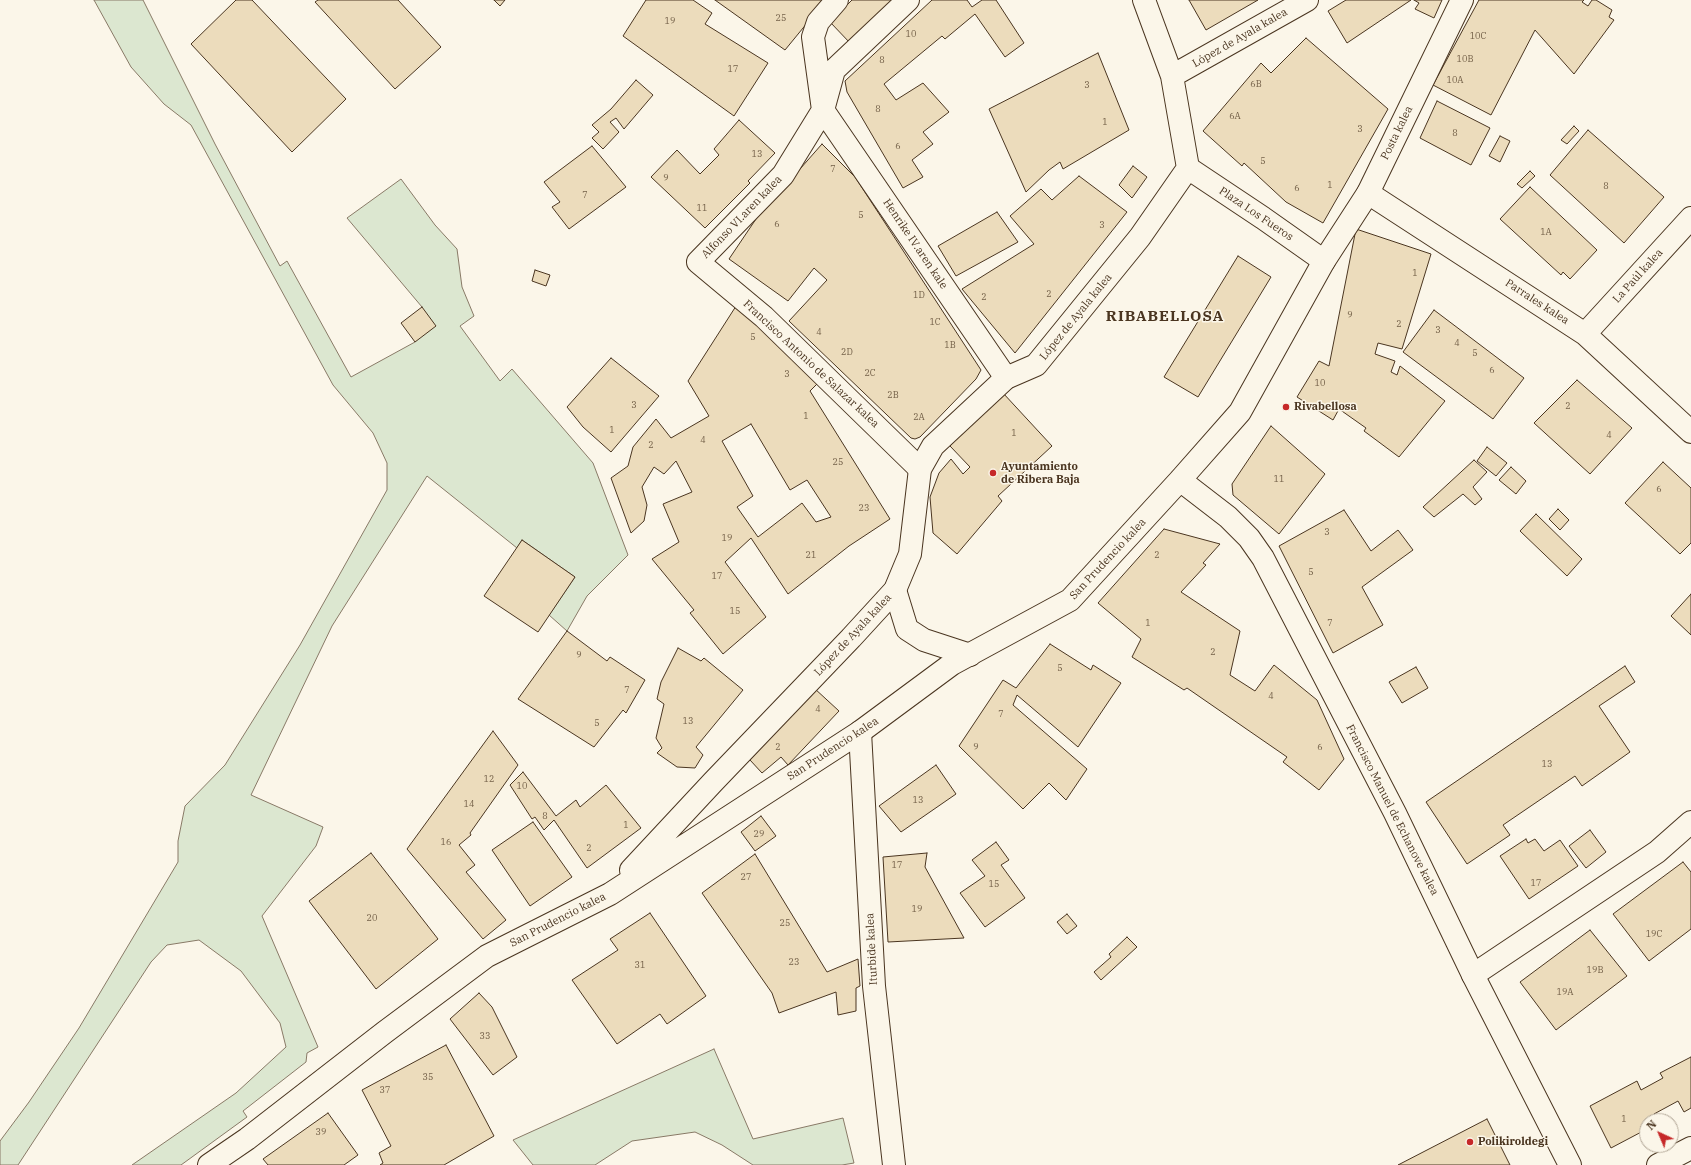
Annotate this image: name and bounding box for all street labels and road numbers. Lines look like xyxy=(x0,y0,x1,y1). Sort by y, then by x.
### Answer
street label: López de Ayala kalea xyxy=(1190,5,1290,71)
street label: Posta kalea xyxy=(1378,104,1416,162)
street label: Alfonso VI.aren kalea xyxy=(699,173,785,261)
street label: Plaza Los Fueros xyxy=(1216,184,1296,244)
street label: Henrike IV.aren kale xyxy=(880,196,950,292)
street label: La Paúl kalea xyxy=(1610,246,1666,306)
street label: López de Ayala kalea xyxy=(1037,271,1115,363)
street label: Parrales kalea xyxy=(1503,276,1571,328)
street label: Francisco Antonio de Salazar kalea xyxy=(740,297,882,431)
street label: San Prudencio kalea xyxy=(1067,516,1149,602)
street label: López de Ayala kalea xyxy=(812,591,894,679)
street label: San Prudencio kalea xyxy=(785,715,881,783)
street label: Francisco Manuel de Echanove kalea xyxy=(1343,722,1441,898)
street label: San Prudencio kalea xyxy=(508,890,608,950)
street label: Iturbide kalea xyxy=(864,913,880,985)

